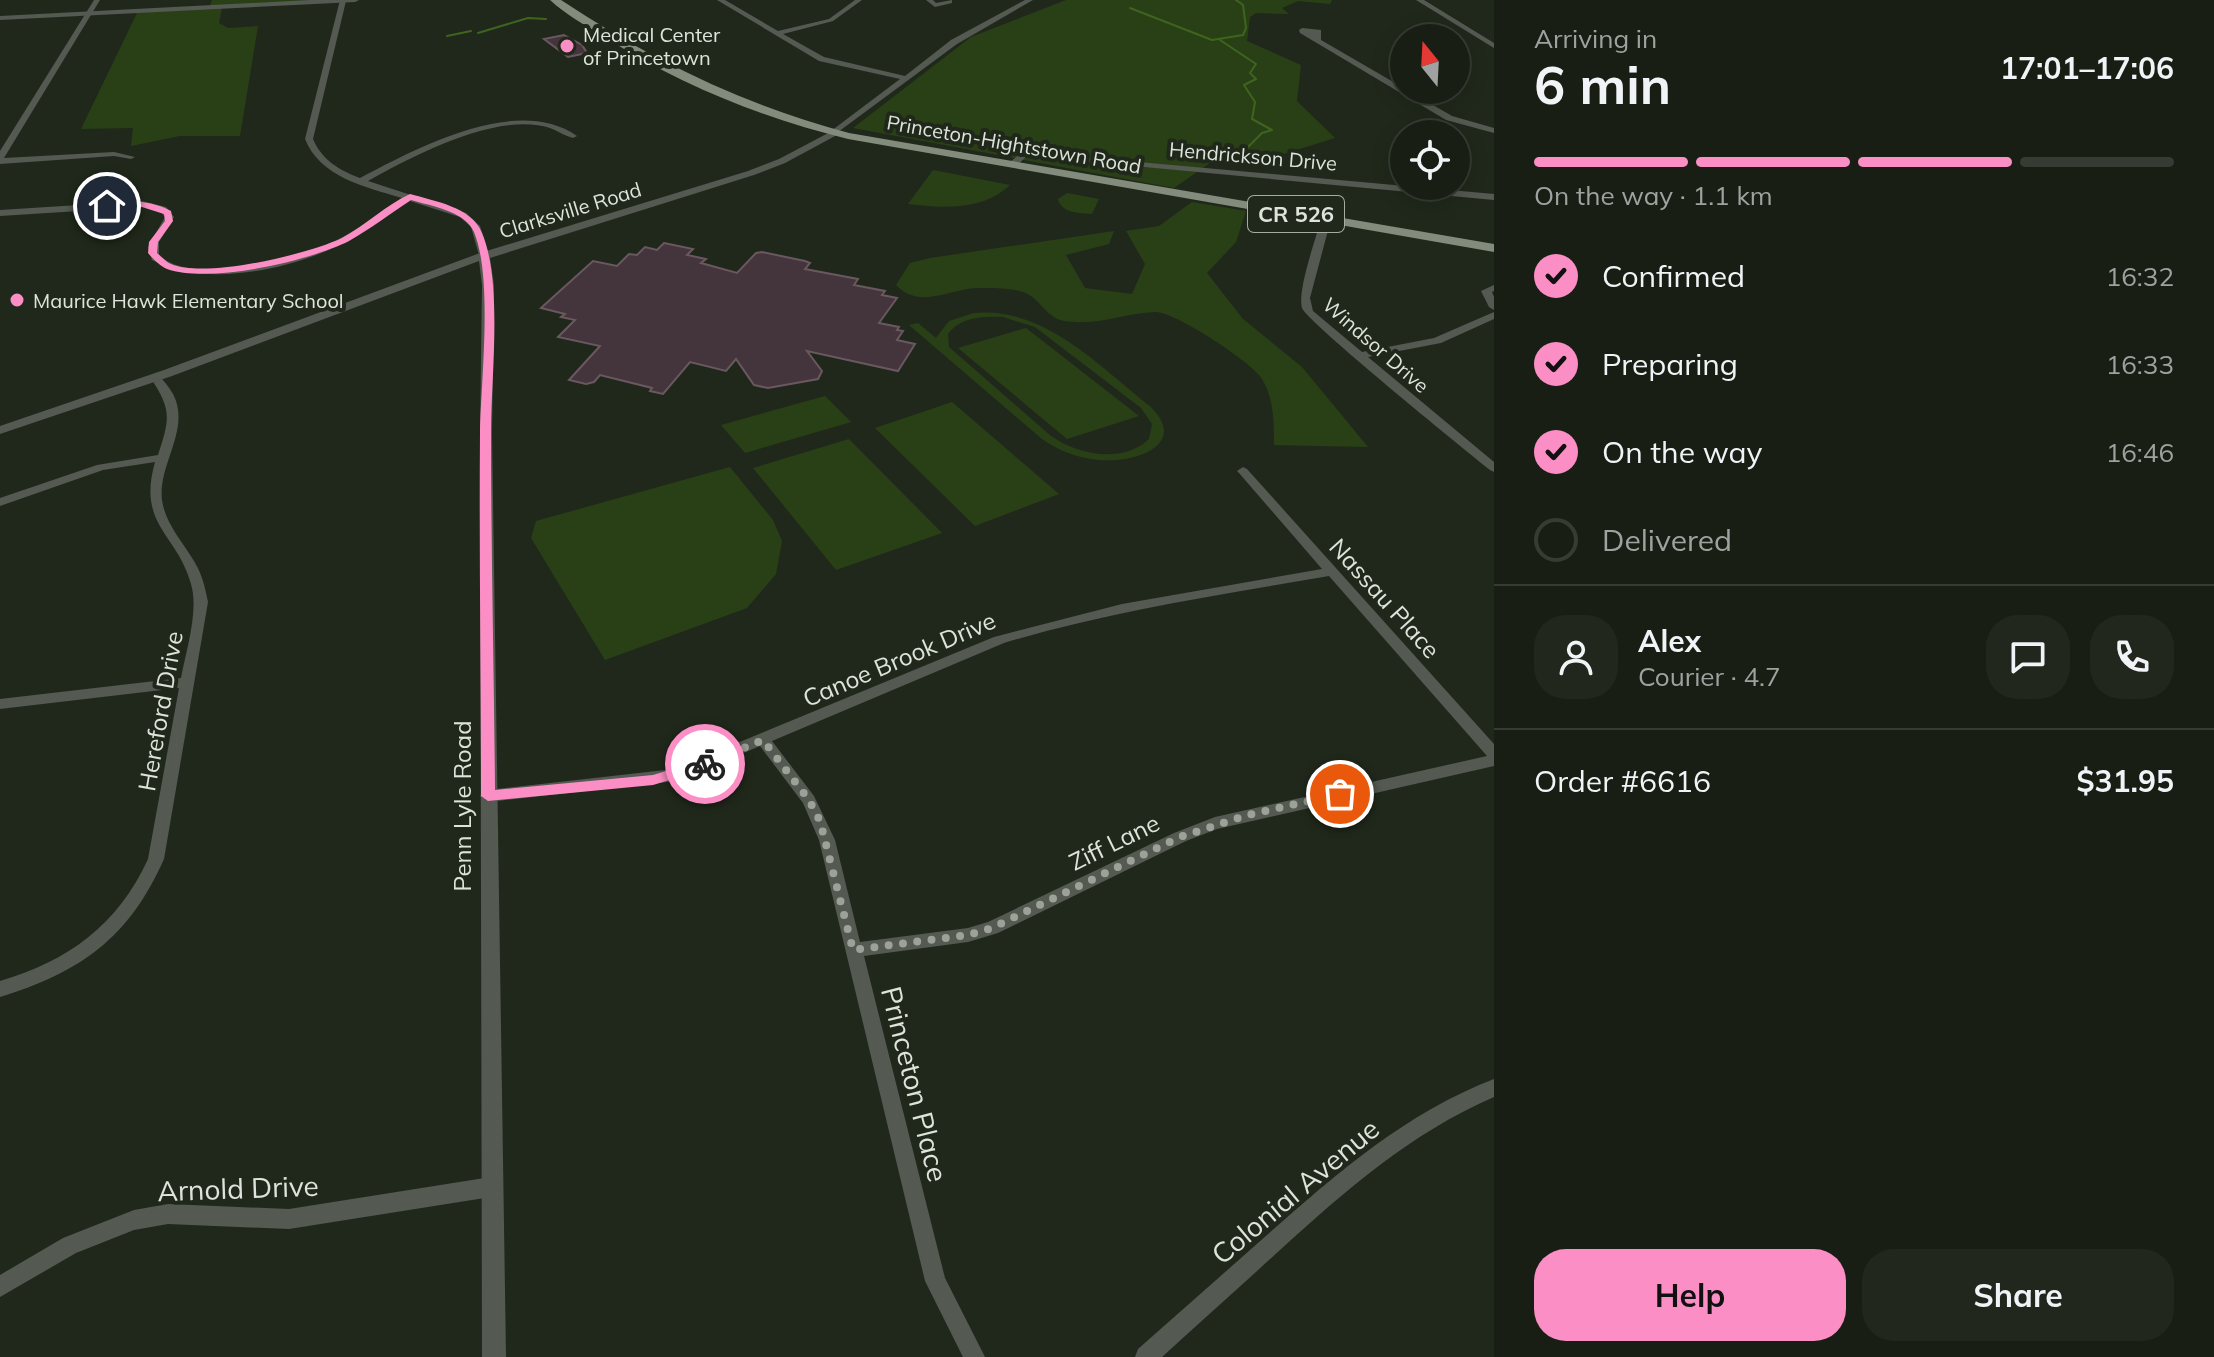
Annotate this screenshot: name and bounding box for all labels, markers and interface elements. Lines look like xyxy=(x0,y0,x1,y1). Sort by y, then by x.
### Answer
place label: Medical Center of Princetown xyxy=(583,22,721,70)
text: Arriving in xyxy=(1534,22,1657,55)
north arrow xyxy=(1390,24,1470,104)
map controls xyxy=(1390,24,1470,200)
marker: Medical Center of Princetown xyxy=(558,37,576,55)
text: 17:01–17:06 xyxy=(2000,49,2174,87)
text: 6 min xyxy=(1534,52,1671,117)
street label: Princeton-Hightstown Road xyxy=(885,109,1143,179)
button: locate xyxy=(1390,120,1470,200)
street label: Hendrickson Drive xyxy=(1168,136,1338,176)
pin xyxy=(73,172,141,240)
street label: Clarksville Road xyxy=(496,176,644,244)
text: On the way · 1.1 km xyxy=(1534,179,1773,212)
icon: home xyxy=(85,184,129,228)
road number: CR 526 xyxy=(1248,196,1344,232)
icon: check xyxy=(1534,254,1578,298)
text: Confirmed xyxy=(1602,257,1745,295)
text: 16:32 xyxy=(2106,260,2174,293)
place label: Maurice Hawk Elementary School xyxy=(33,288,344,313)
marker: Maurice Hawk Elementary School xyxy=(8,291,26,309)
street label: Windsor Drive xyxy=(1318,292,1434,398)
icon: check xyxy=(1534,342,1578,386)
text: Preparing xyxy=(1602,345,1738,383)
text: 16:33 xyxy=(2106,348,2174,381)
icon: check xyxy=(1534,430,1578,474)
text: On the way xyxy=(1602,433,1762,471)
text: 16:46 xyxy=(2106,436,2174,469)
text: Delivered xyxy=(1602,521,1732,559)
street label: Nassau Place xyxy=(1323,532,1447,664)
street label: Canoe Brook Drive xyxy=(798,605,1000,713)
button: person xyxy=(1534,615,1618,699)
button: chat xyxy=(1986,615,2070,699)
button: phone xyxy=(2090,615,2174,699)
text: Alex xyxy=(1638,622,1701,660)
street label: Hereford Drive xyxy=(131,629,189,793)
text: Courier · 4.7 xyxy=(1638,660,1781,693)
street label: Penn Lyle Road xyxy=(447,720,477,892)
courier xyxy=(665,724,745,804)
icon: bike xyxy=(683,742,727,786)
pin xyxy=(1306,760,1374,828)
text: Order #6616 xyxy=(1534,762,1711,800)
text: $31.95 xyxy=(2077,762,2174,800)
icon: bag xyxy=(1318,772,1362,816)
street label: Ziff Lane xyxy=(1064,807,1164,877)
street label: Princeton Place xyxy=(874,983,956,1185)
street label: Colonial Avenue xyxy=(1204,1111,1386,1271)
street label: Arnold Drive xyxy=(157,1168,319,1208)
button: Help xyxy=(1534,1249,1846,1341)
button: Share xyxy=(1862,1249,2174,1341)

